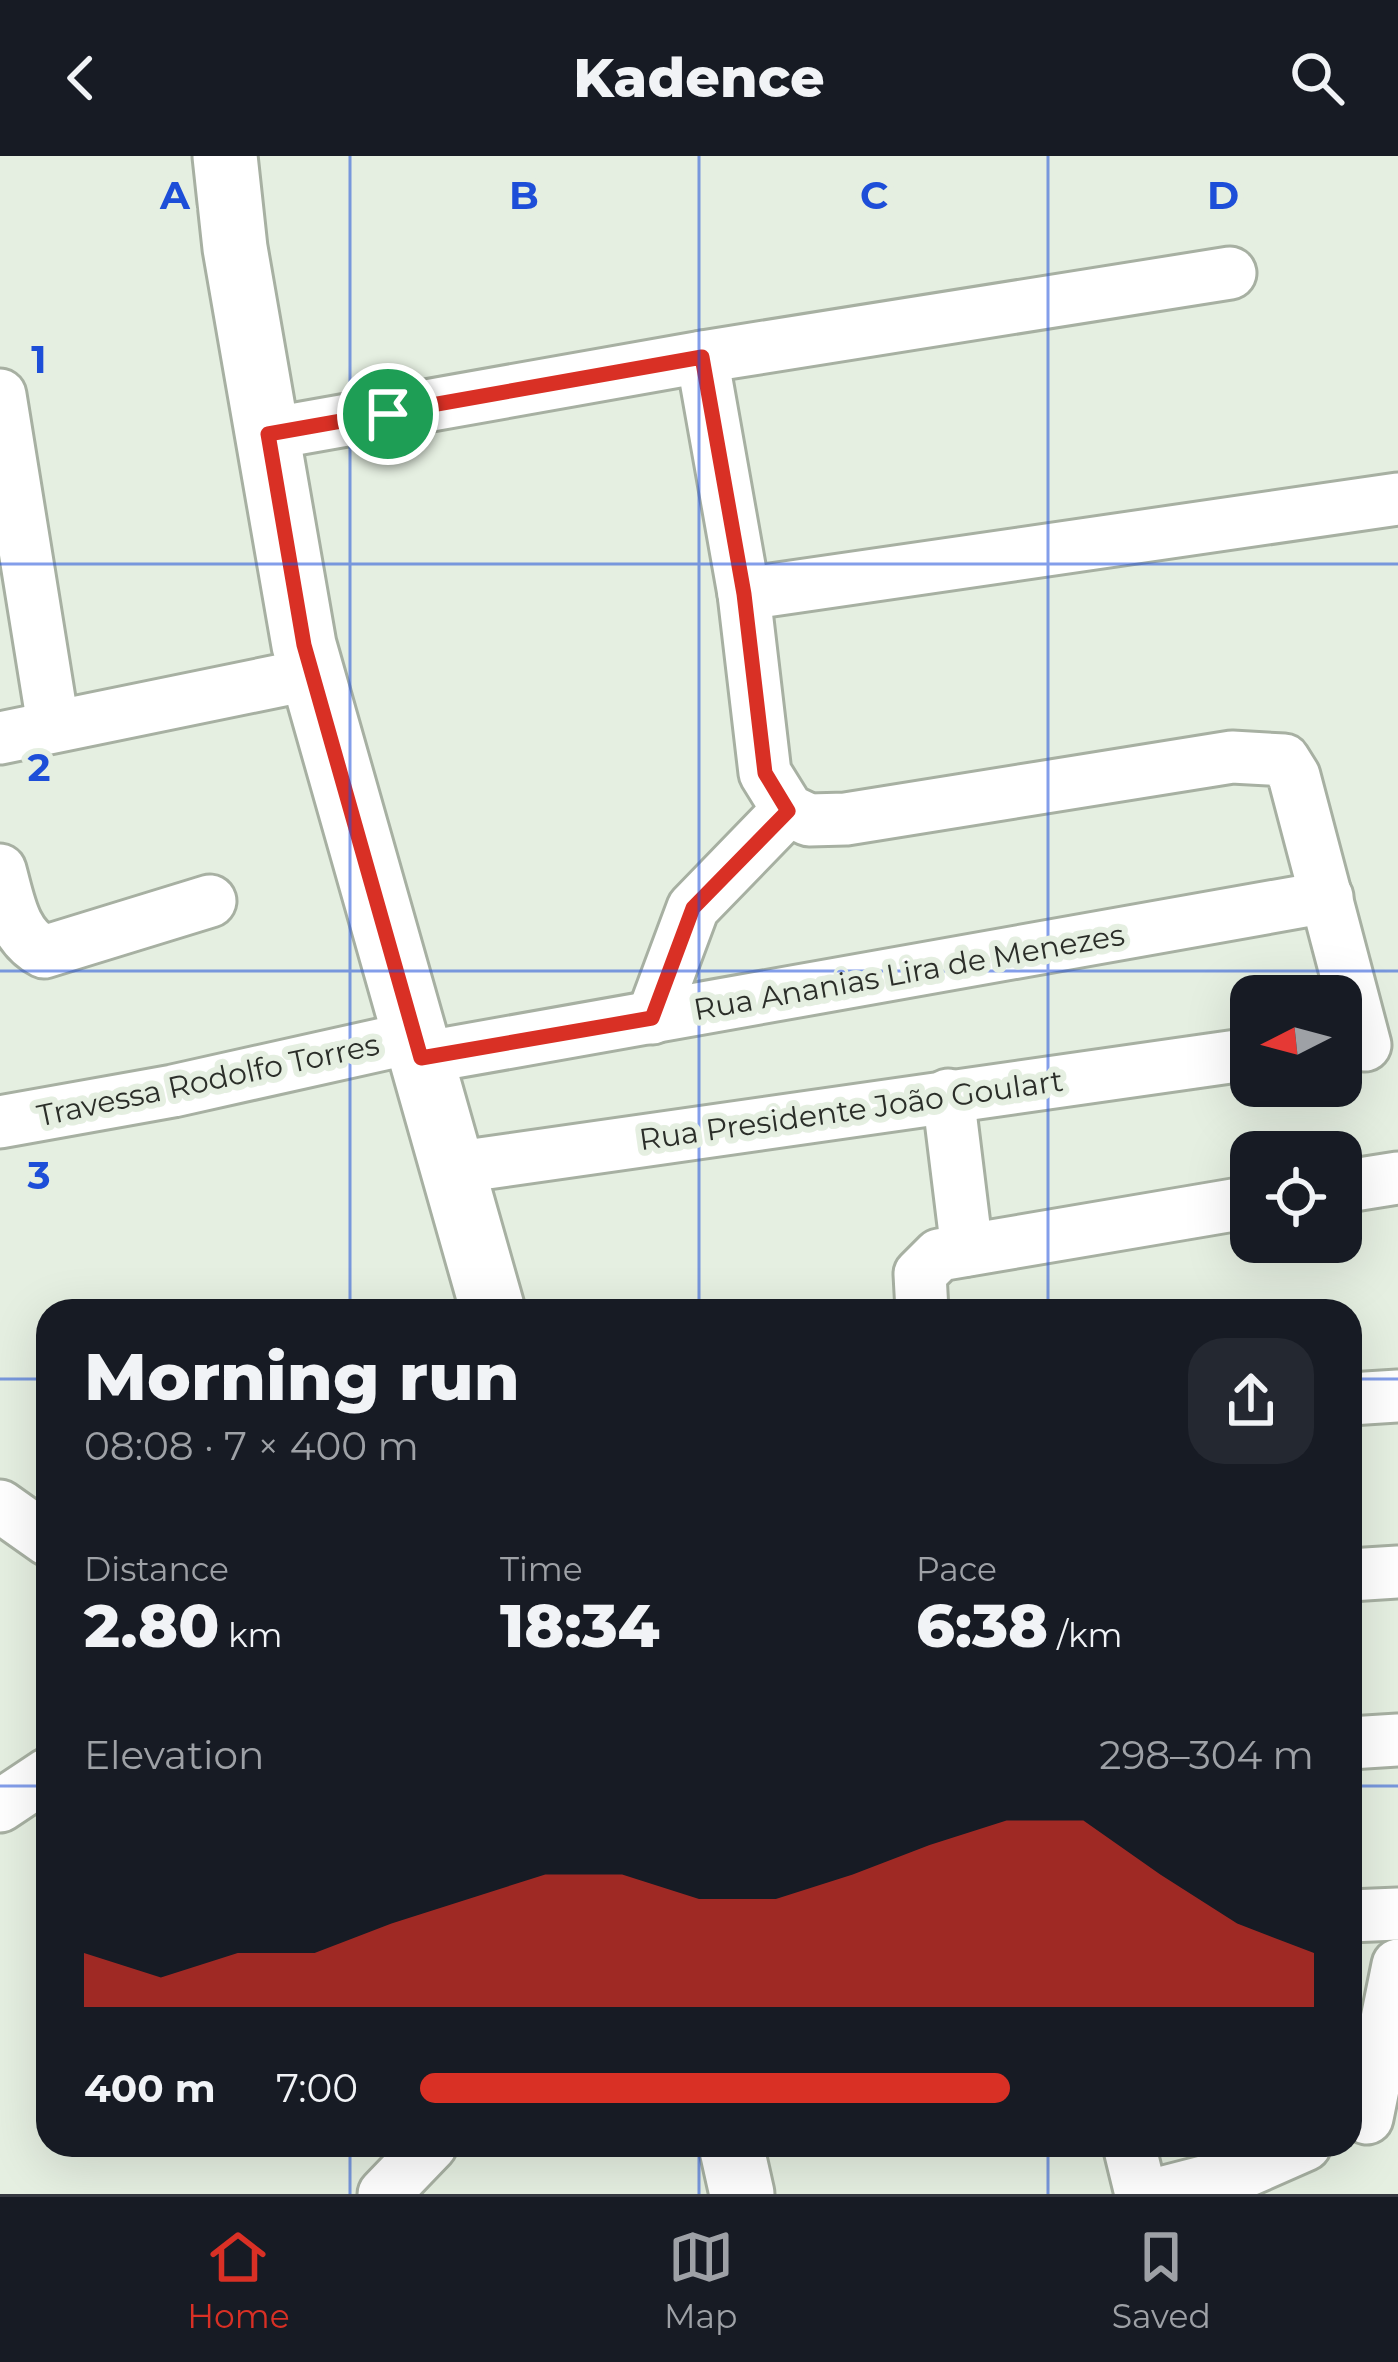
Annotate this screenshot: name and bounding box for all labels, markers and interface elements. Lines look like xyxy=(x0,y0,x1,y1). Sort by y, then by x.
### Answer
icon: back xyxy=(48,45,114,111)
text: Kadence xyxy=(573,45,825,111)
icon: search xyxy=(1284,45,1350,111)
text: A xyxy=(159,171,191,219)
text: B xyxy=(509,171,539,219)
text: C xyxy=(860,171,888,219)
text: D xyxy=(1207,171,1239,219)
text: 1 xyxy=(31,335,47,383)
pin xyxy=(337,363,439,465)
icon: arrive xyxy=(355,381,421,447)
text: 2 xyxy=(27,743,51,791)
street label: Rua Ananias Lira de Menezes xyxy=(691,916,1127,1028)
north arrow xyxy=(1230,975,1362,1107)
map controls xyxy=(1230,975,1362,1263)
street label: Travessa Rodolfo Torres xyxy=(34,1026,382,1134)
street label: Rua Presidente João Goulart xyxy=(637,1062,1065,1158)
button: locate xyxy=(1230,1131,1362,1263)
text: 3 xyxy=(26,1151,51,1199)
text: Morning run xyxy=(84,1336,520,1417)
button: share xyxy=(1188,1338,1314,1464)
text: 08:08 · 7 × 400 m xyxy=(84,1422,419,1470)
text: Distance xyxy=(84,1549,229,1589)
text: Time xyxy=(500,1549,583,1589)
text: Pace xyxy=(916,1549,997,1589)
text: 2.80 xyxy=(84,1589,219,1662)
text: 18:34 xyxy=(500,1589,660,1662)
text: 6:38 xyxy=(916,1589,1048,1662)
text: km xyxy=(219,1615,283,1655)
text: /km xyxy=(1048,1615,1123,1655)
text: Elevation xyxy=(84,1731,264,1779)
text: 298–304 m xyxy=(1099,1731,1314,1779)
text: 400 m xyxy=(84,2064,216,2112)
text: 7:00 xyxy=(276,2064,358,2112)
tab: Home xyxy=(187,2224,290,2336)
tab: Map xyxy=(664,2224,737,2336)
tab: Saved xyxy=(1112,2224,1211,2336)

